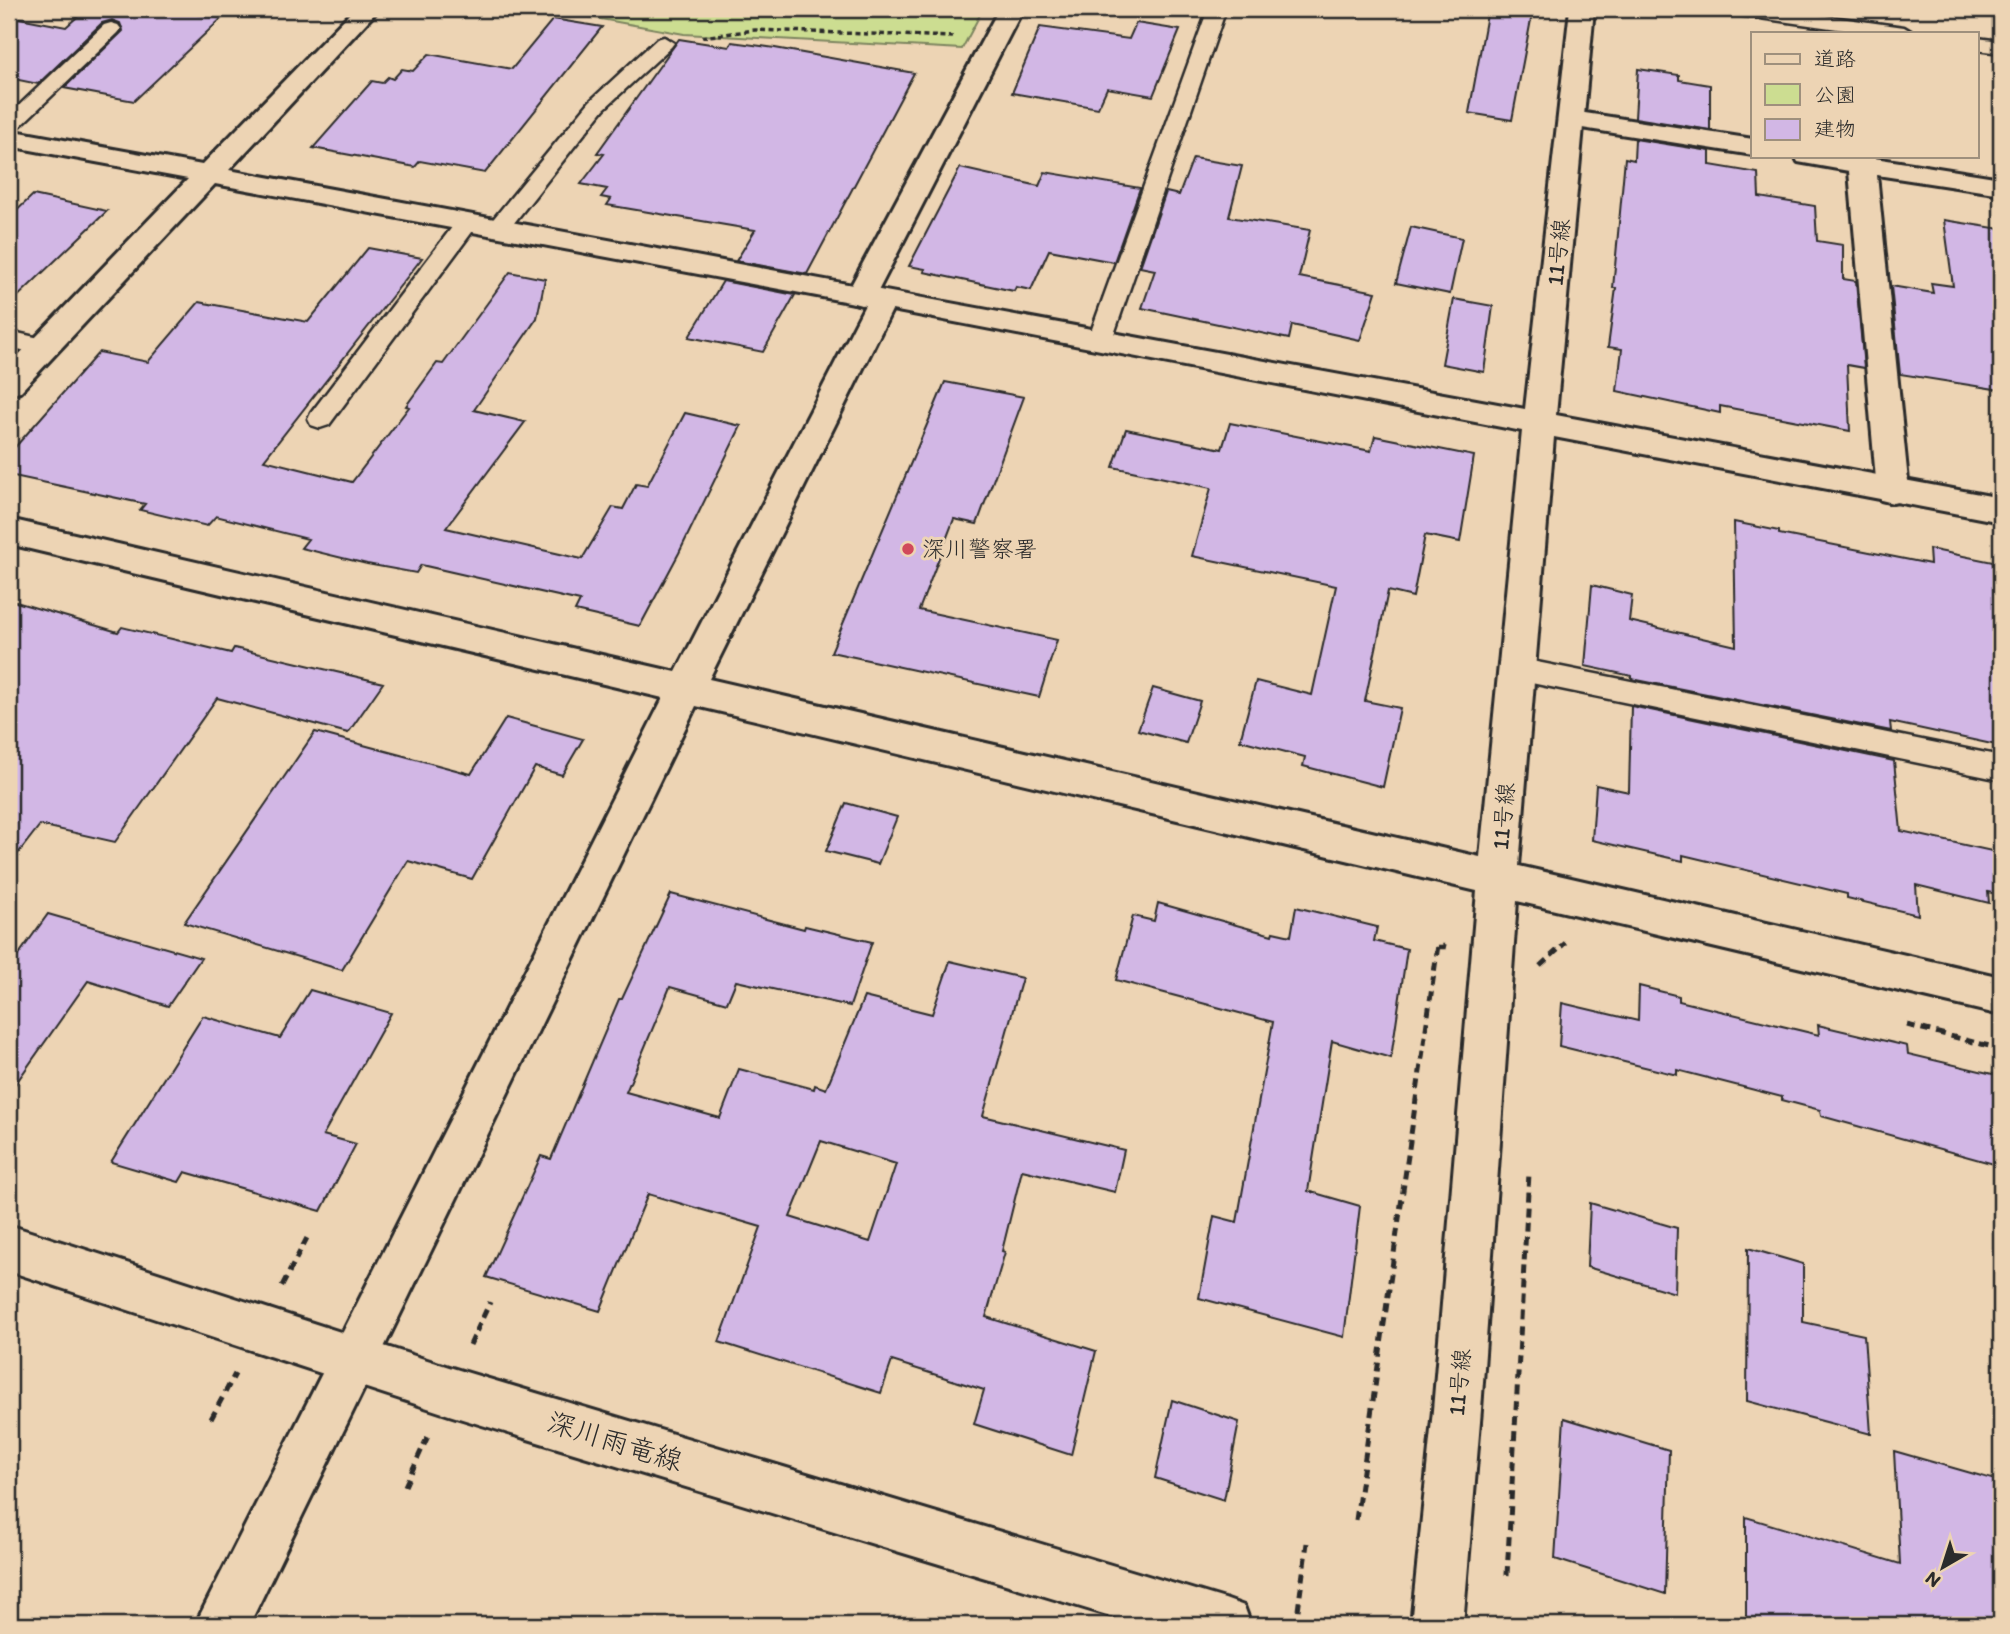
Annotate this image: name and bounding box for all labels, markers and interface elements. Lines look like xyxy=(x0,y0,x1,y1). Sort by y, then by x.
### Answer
legend xyxy=(1751,32,1979,158)
text: 道路 xyxy=(1814,46,1856,71)
text: 公園 xyxy=(1814,82,1856,107)
text: 建物 xyxy=(1814,116,1856,141)
street label: 11号線 xyxy=(1541,217,1575,287)
place label: 深川警察署 xyxy=(922,535,1037,563)
marker: 深川警察署 xyxy=(900,541,916,557)
street label: 11号線 xyxy=(1486,781,1520,851)
street label: 11号線 xyxy=(1442,1347,1476,1417)
street label: 深川雨竜線 xyxy=(543,1404,687,1478)
north arrow xyxy=(1909,1532,1979,1602)
text: N xyxy=(1920,1567,1945,1593)

